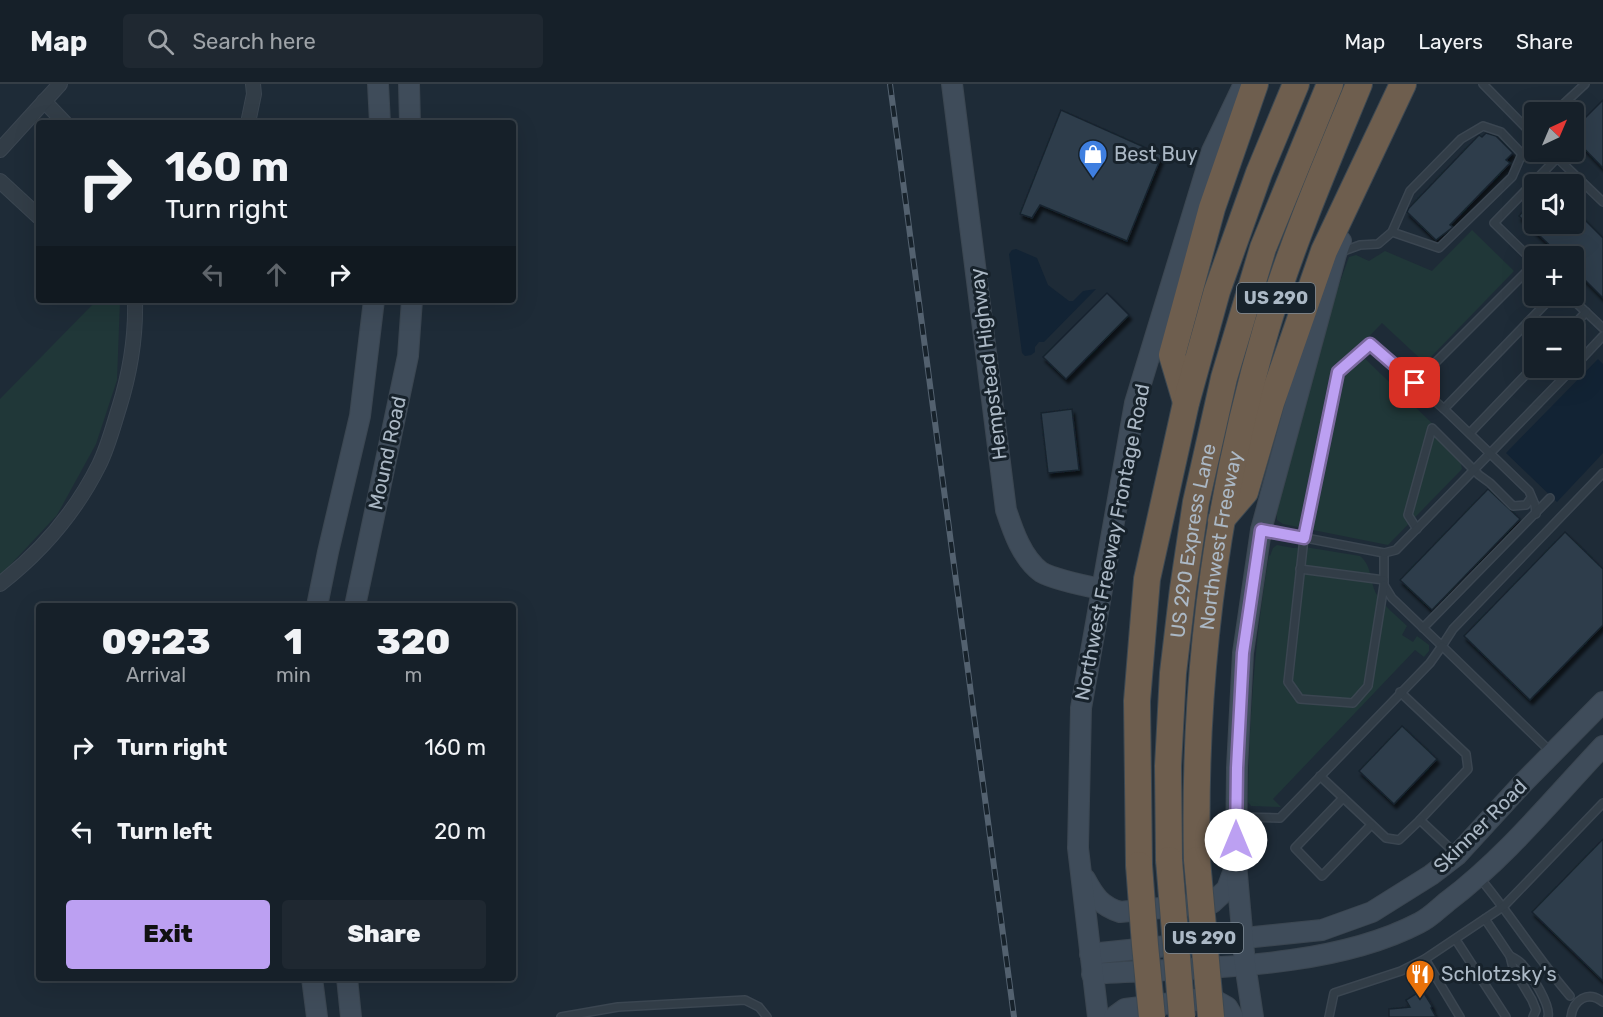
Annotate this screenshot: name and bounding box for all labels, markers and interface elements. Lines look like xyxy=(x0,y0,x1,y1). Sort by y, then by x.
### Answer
search box xyxy=(123,14,543,68)
text: Map xyxy=(30,25,87,58)
icon: search xyxy=(144,25,177,58)
text: Search here xyxy=(192,28,316,55)
text: Map xyxy=(1344,29,1385,54)
text: Layers xyxy=(1418,29,1483,54)
text: Share xyxy=(1516,29,1573,54)
north arrow xyxy=(1524,102,1584,162)
map controls xyxy=(1524,102,1584,378)
shop icon: Best Buy xyxy=(1077,138,1109,180)
text: 160 m xyxy=(165,142,289,192)
place label: Best Buy xyxy=(1114,142,1198,166)
icon: right xyxy=(66,144,144,222)
button: sound xyxy=(1524,174,1584,234)
text: Turn right xyxy=(165,193,288,225)
button: + xyxy=(1524,246,1584,306)
icon: left xyxy=(197,258,230,291)
icon: ahead xyxy=(260,258,293,291)
icon: right xyxy=(323,258,356,291)
street label: Hempstead Highway xyxy=(964,267,1012,461)
road number: US 290 xyxy=(1237,283,1315,313)
button: − xyxy=(1524,318,1584,378)
pin xyxy=(1389,357,1440,408)
icon: arrive xyxy=(1398,366,1431,399)
street label: Northwest Freeway Frontage Road xyxy=(1069,382,1155,702)
street label: Mound Road xyxy=(363,394,411,512)
street label: US 290 Express Lane xyxy=(1165,441,1221,639)
street label: Northwest Freeway xyxy=(1195,449,1247,631)
text: 09:23 xyxy=(102,620,211,663)
text: 1 xyxy=(284,620,303,663)
text: 320 xyxy=(376,620,450,663)
text: Arrival xyxy=(126,663,186,687)
text: min xyxy=(276,663,311,687)
text: m xyxy=(404,663,422,687)
icon: right xyxy=(66,731,99,764)
text: Turn right xyxy=(117,734,227,761)
text: 160 m xyxy=(424,734,486,761)
street label: Skinner Road xyxy=(1428,774,1532,878)
position arrow xyxy=(1204,808,1268,872)
icon: left xyxy=(66,815,99,848)
text: Turn left xyxy=(117,818,212,845)
text: 20 m xyxy=(434,818,486,845)
button: Exit xyxy=(66,900,270,969)
button: Share xyxy=(282,900,486,969)
road number: US 290 xyxy=(1165,923,1243,953)
restaurant icon: Schlotzsky's xyxy=(1404,958,1436,1000)
place label: Schlotzsky's xyxy=(1441,962,1557,986)

